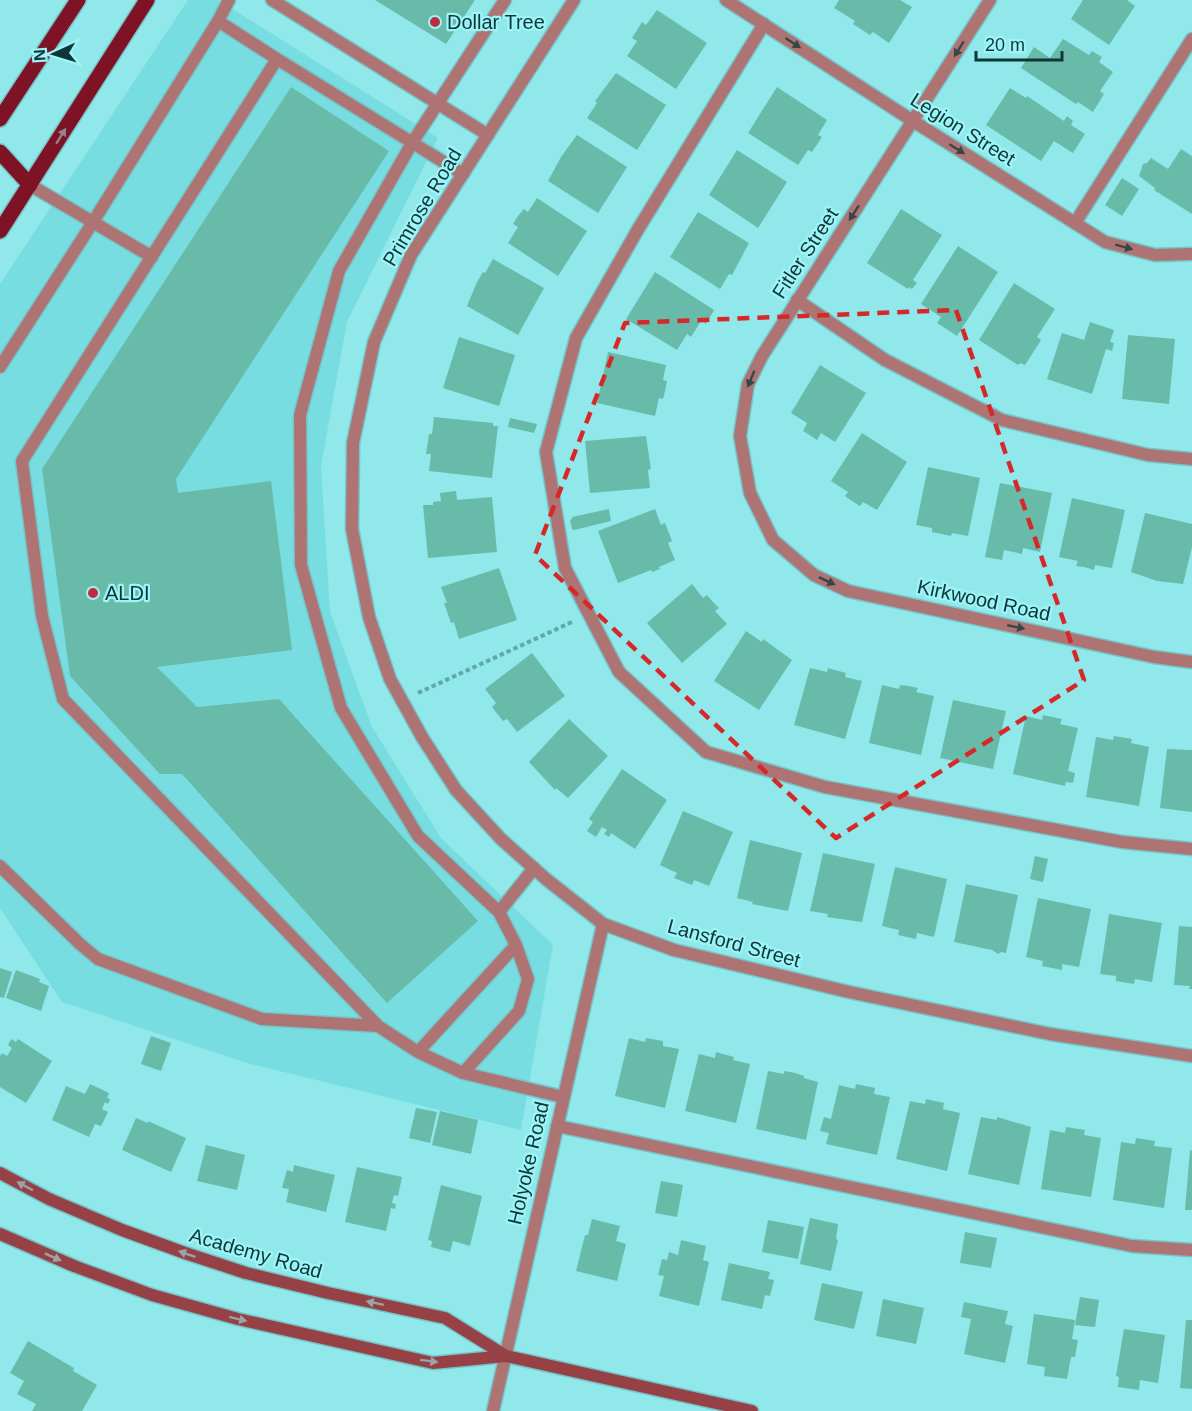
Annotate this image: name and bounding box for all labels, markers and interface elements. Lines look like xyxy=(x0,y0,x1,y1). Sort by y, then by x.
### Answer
place label: Dollar Tree xyxy=(447,11,545,33)
marker: Dollar Tree xyxy=(428,15,442,29)
north arrow xyxy=(24,24,84,84)
scale bar xyxy=(976,24,1062,62)
text: 20 m xyxy=(985,35,1025,55)
one-way arrow xyxy=(785,37,801,48)
one-way arrow xyxy=(954,41,965,57)
text: N xyxy=(31,49,48,61)
street label: Legion Street xyxy=(907,88,1020,170)
one-way arrow xyxy=(55,128,67,144)
one-way arrow xyxy=(949,143,965,154)
street label: Primrose Road xyxy=(378,144,466,270)
street label: Fitler Street xyxy=(768,203,843,302)
one-way arrow xyxy=(848,205,859,222)
one-way arrow xyxy=(1115,243,1133,252)
one-way arrow xyxy=(746,370,756,388)
street label: Kirkwood Road xyxy=(915,575,1053,625)
one-way arrow xyxy=(819,577,836,586)
place label: ALDI xyxy=(105,582,149,604)
marker: ALDI xyxy=(86,586,100,600)
one-way arrow xyxy=(1007,623,1026,632)
street label: Lansford Street xyxy=(665,915,803,971)
street label: Holyoke Road xyxy=(503,1099,553,1227)
one-way arrow xyxy=(16,1181,33,1191)
street label: Academy Road xyxy=(187,1224,325,1282)
one-way arrow xyxy=(178,1248,196,1258)
one-way arrow xyxy=(45,1252,63,1262)
one-way arrow xyxy=(366,1298,384,1308)
one-way arrow xyxy=(229,1315,247,1324)
one-way arrow xyxy=(419,1356,438,1365)

